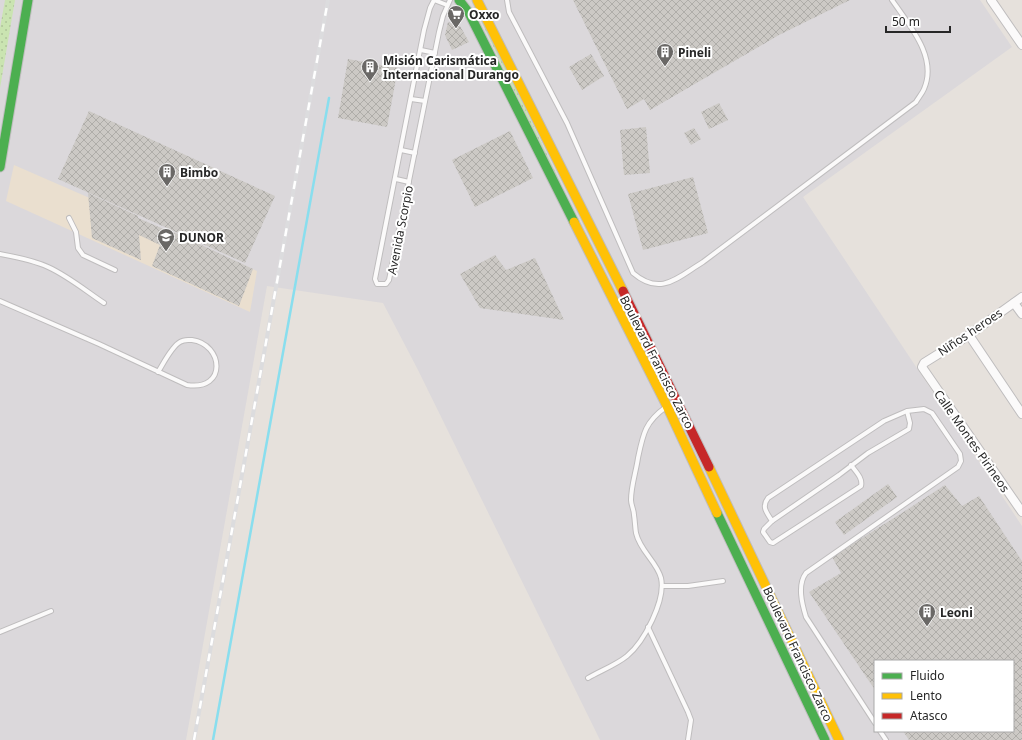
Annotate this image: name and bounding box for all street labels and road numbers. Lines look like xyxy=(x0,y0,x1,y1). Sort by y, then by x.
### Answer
street label: Avenida Scorpio xyxy=(383,184,417,276)
street label: Boulevard Francisco Zarco xyxy=(616,293,698,431)
street label: Niños heroes xyxy=(934,304,1006,360)
street label: Calle Montes Pirineos xyxy=(930,386,1014,496)
street label: Boulevard Francisco Zarco xyxy=(759,584,837,724)

